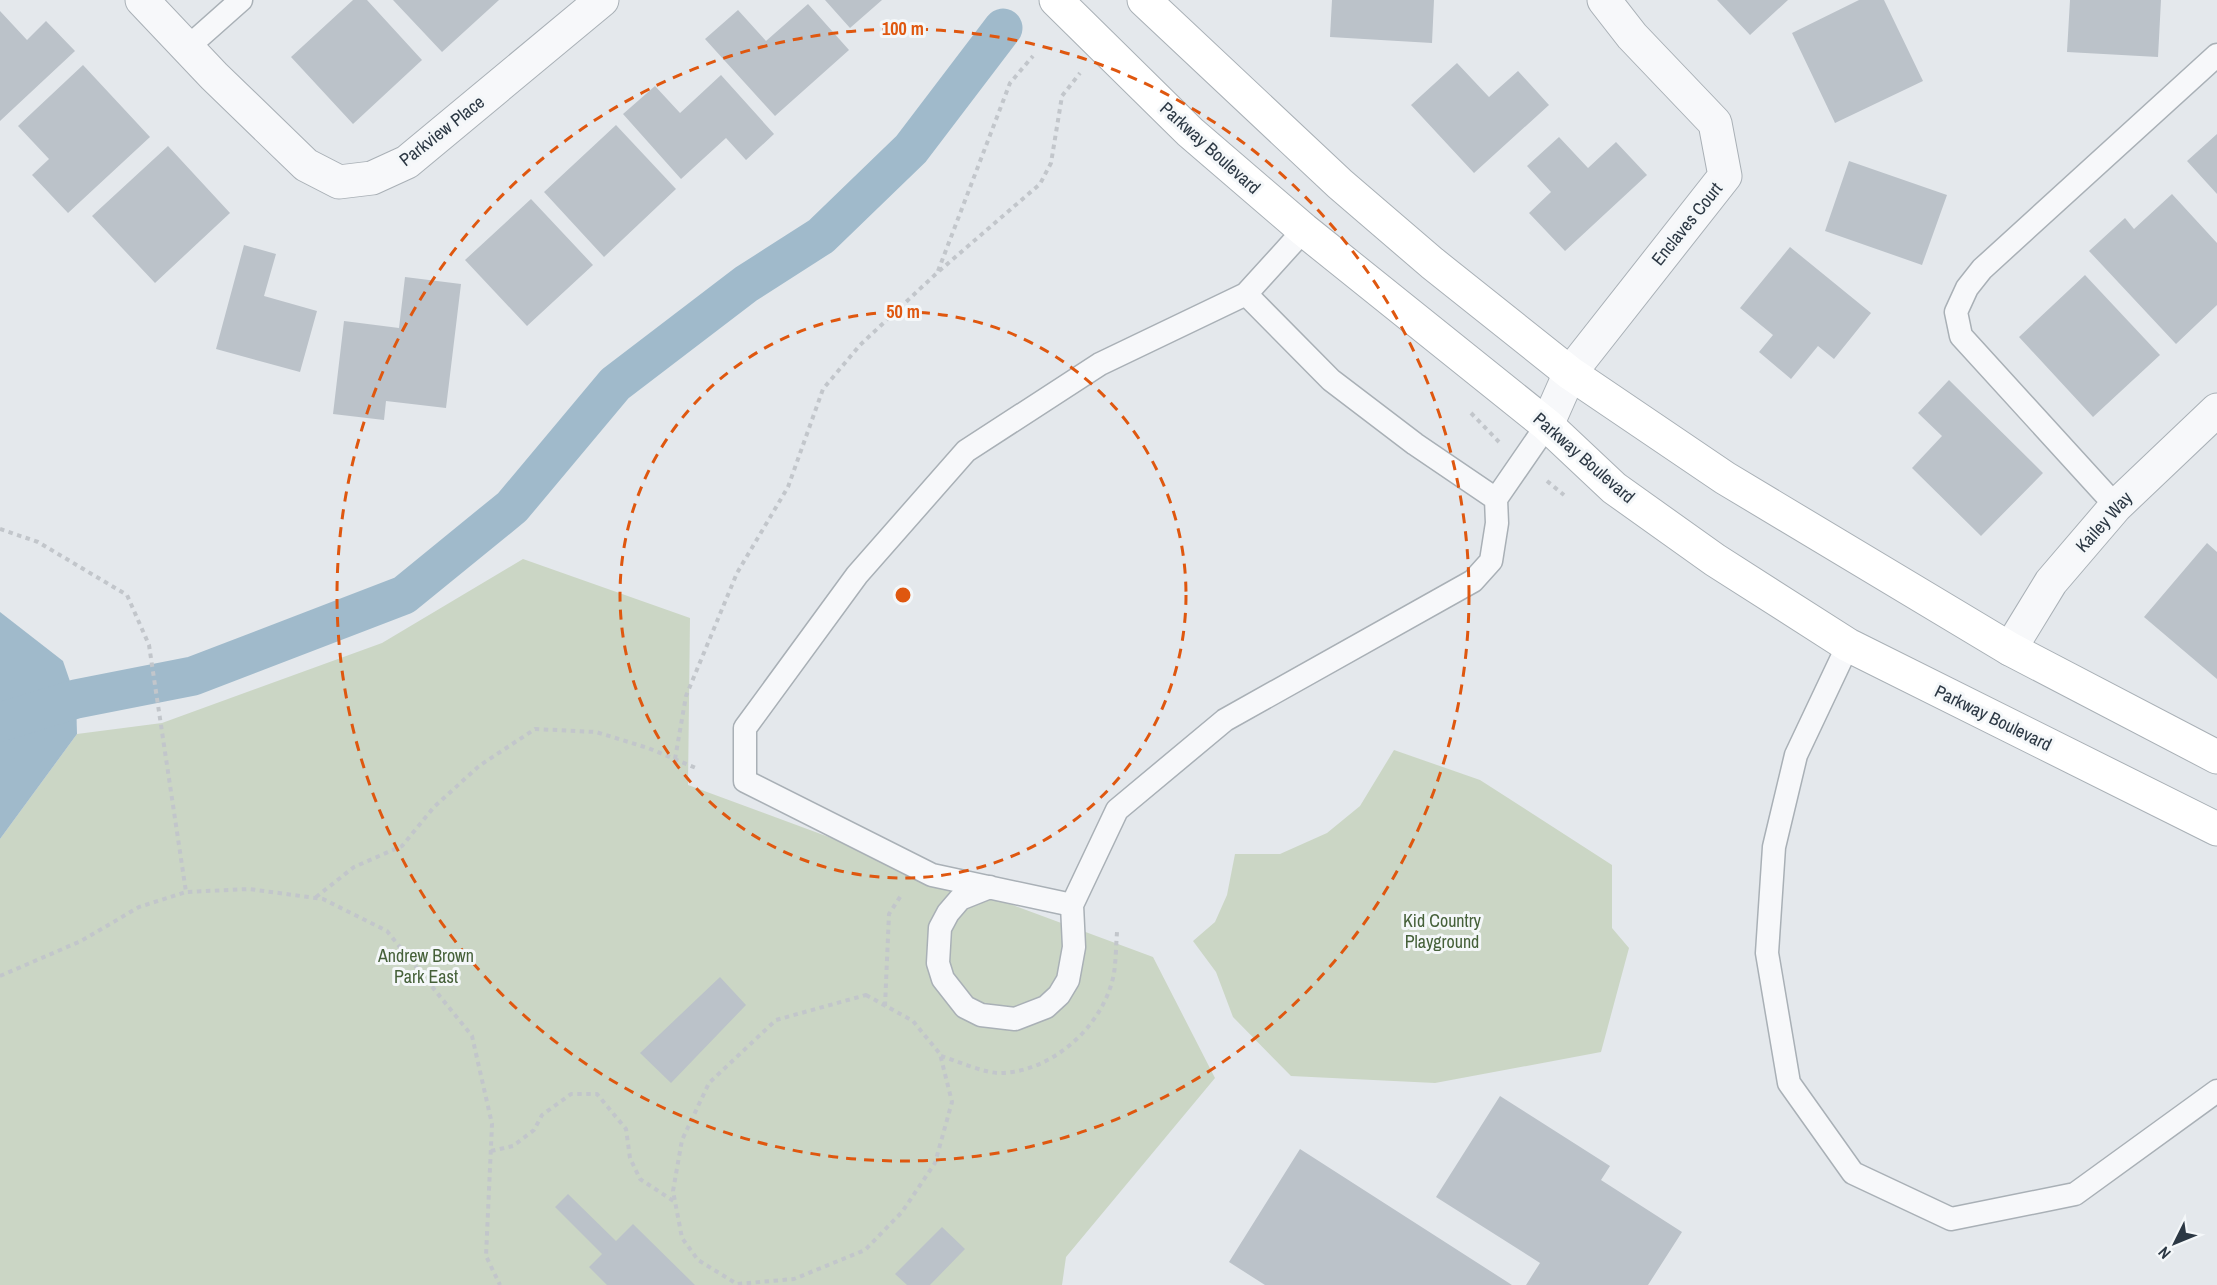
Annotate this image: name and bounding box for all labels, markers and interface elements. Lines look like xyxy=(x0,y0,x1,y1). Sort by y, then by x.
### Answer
text: 100 m xyxy=(882,16,924,41)
street label: Parkview Place xyxy=(394,89,489,172)
street label: Parkway Boulevard xyxy=(1155,96,1266,199)
street label: Enclaves Court xyxy=(1645,177,1728,270)
text: 50 m xyxy=(886,299,920,324)
street label: Parkway Boulevard xyxy=(1528,406,1641,509)
street label: Kailey Way xyxy=(2070,485,2138,558)
centre of rings xyxy=(893,585,913,605)
street label: Parkway Boulevard xyxy=(1931,678,2056,757)
park label: Kid Country Playground xyxy=(1403,908,1482,954)
park label: Andrew Brown Park East xyxy=(377,943,474,989)
north arrow xyxy=(2145,1213,2205,1273)
text: N xyxy=(2153,1242,2175,1264)

